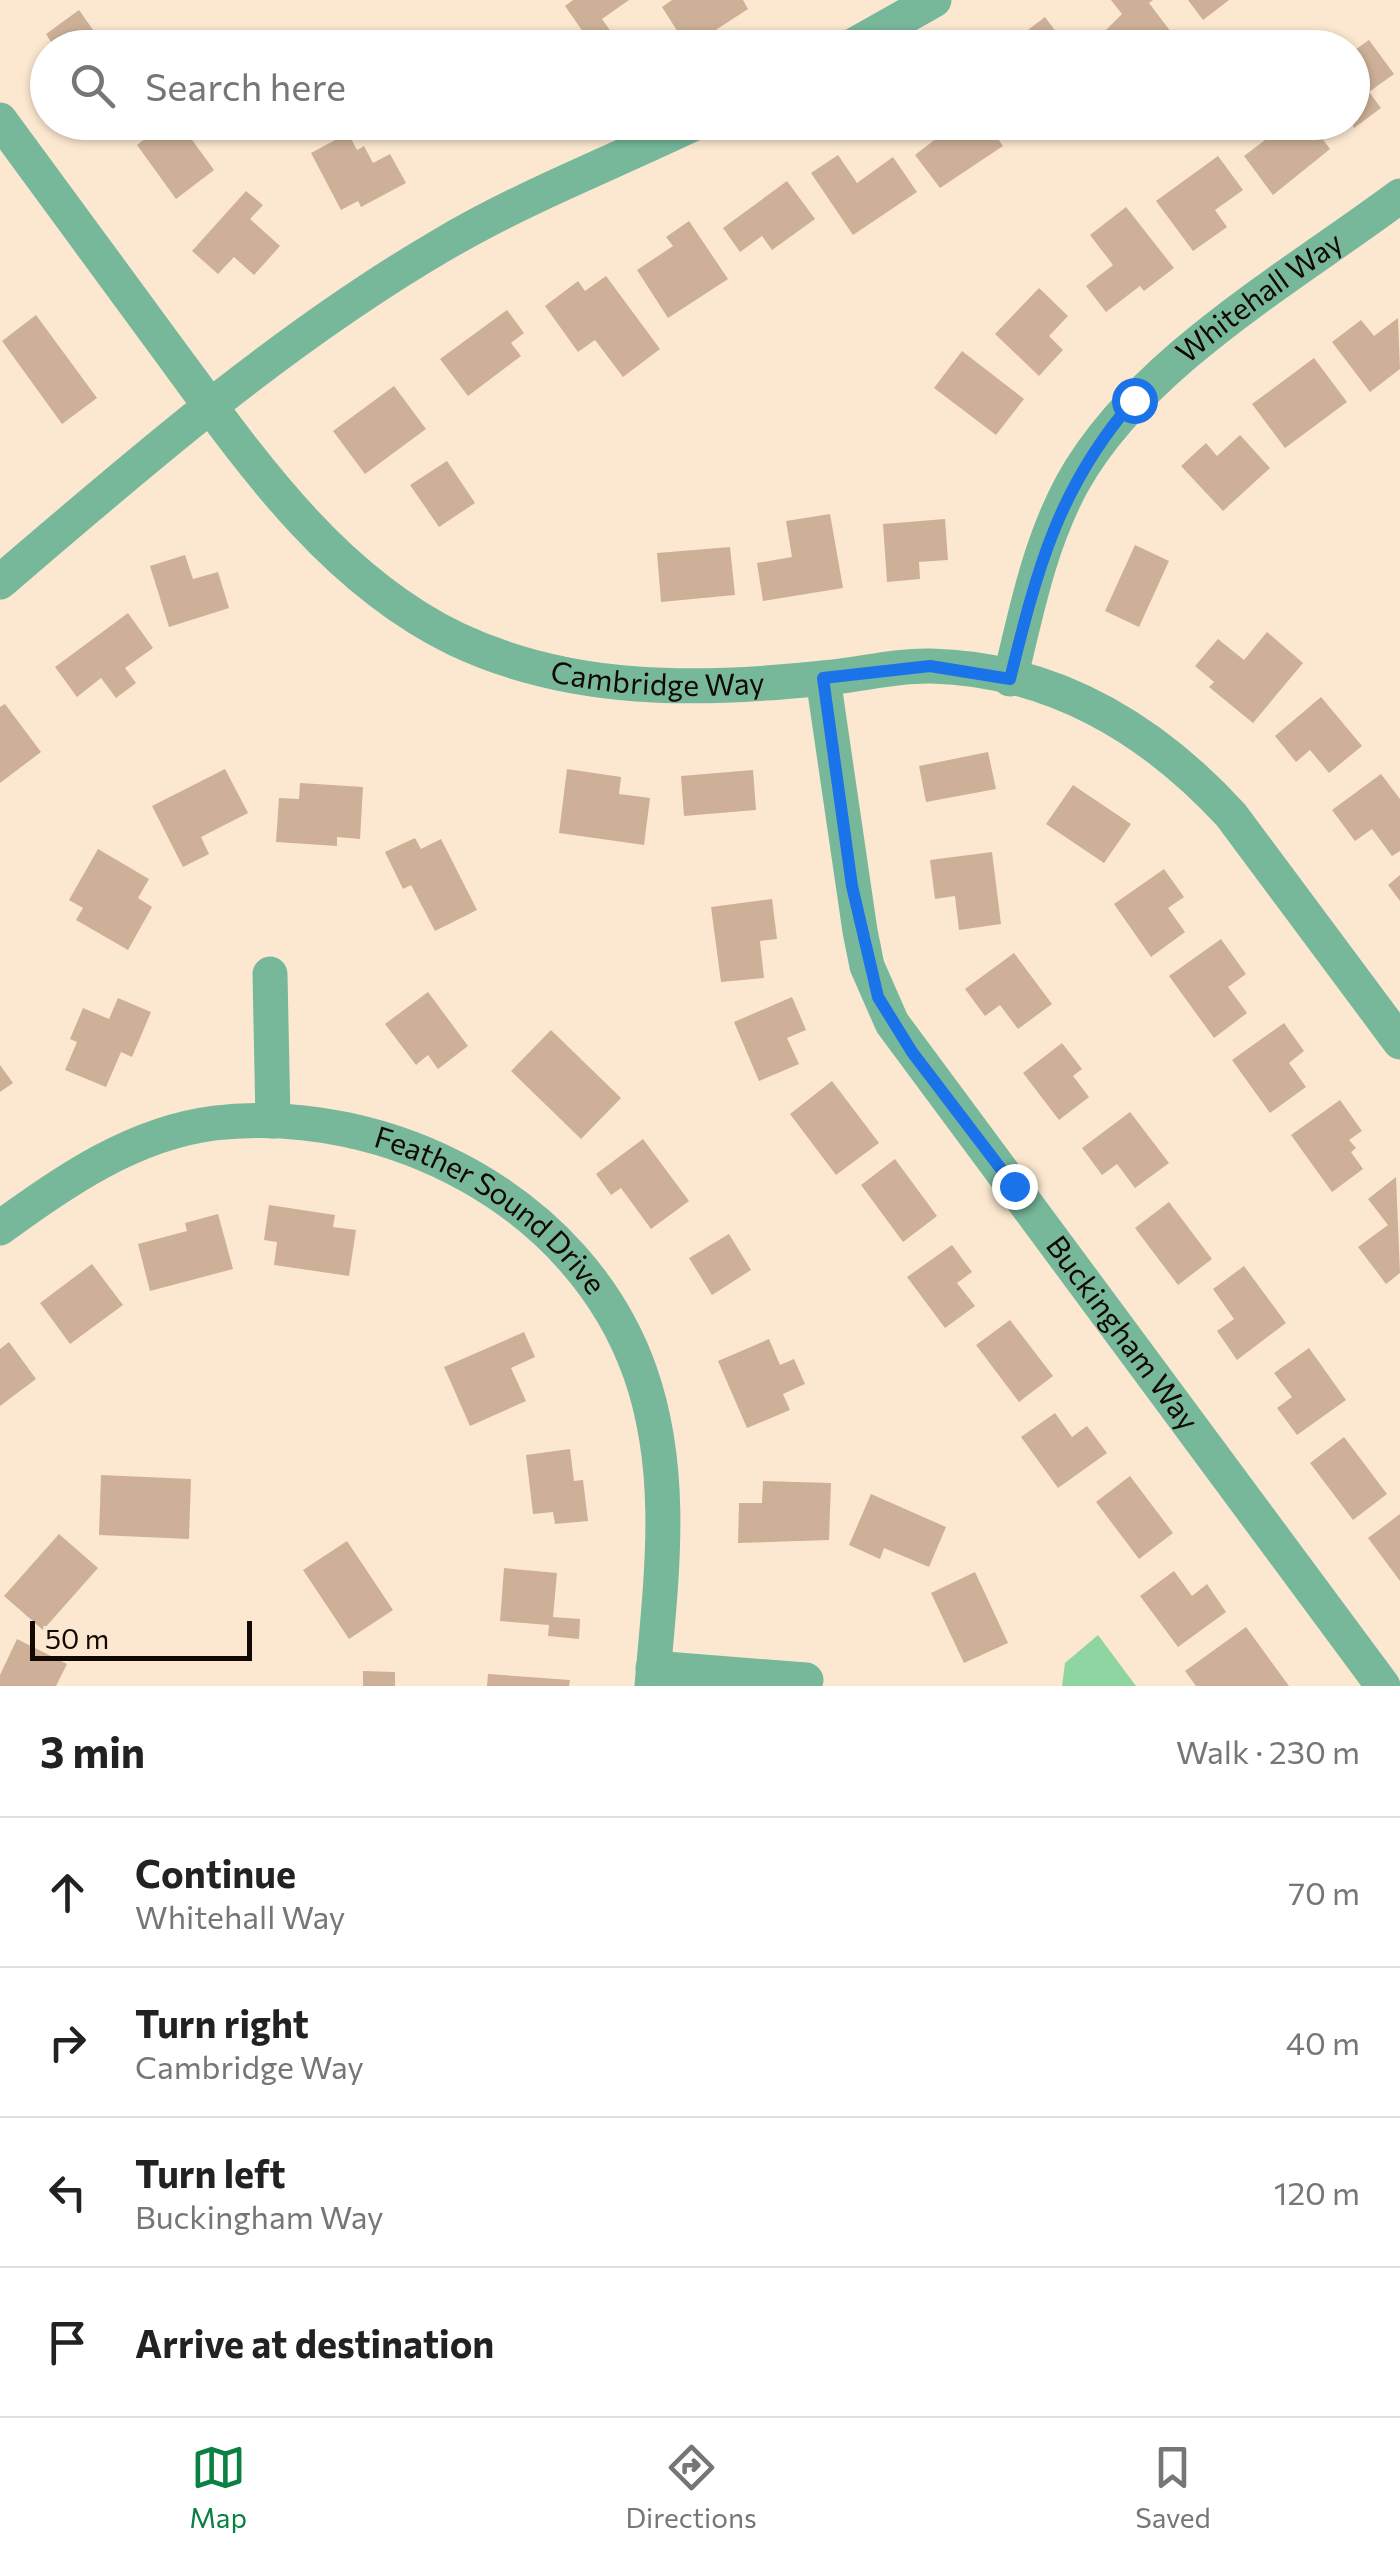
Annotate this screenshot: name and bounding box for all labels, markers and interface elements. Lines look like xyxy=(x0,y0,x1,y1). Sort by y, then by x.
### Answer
search box xyxy=(30,30,1370,140)
icon: search xyxy=(65,58,120,113)
text: Search here xyxy=(145,62,346,109)
street label: Whitehall Way xyxy=(1167,222,1349,369)
route start xyxy=(1112,378,1158,424)
street label: Cambridge Way xyxy=(548,651,766,702)
street label: Feather Sound Drive xyxy=(371,1117,615,1300)
route end xyxy=(992,1164,1038,1210)
street label: Buckingham Way xyxy=(1040,1227,1208,1437)
scale bar xyxy=(30,1616,252,1660)
text: 50 m xyxy=(45,1621,109,1655)
text: 3 min xyxy=(40,1725,145,1777)
text: Walk · 230 m xyxy=(1176,1731,1360,1771)
text: Continue xyxy=(135,1849,296,1896)
icon: ahead xyxy=(40,1865,95,1920)
text: 70 m xyxy=(1288,1872,1360,1912)
text: Whitehall Way xyxy=(135,1896,345,1936)
text: Turn right xyxy=(135,1999,309,2046)
icon: right xyxy=(40,2015,95,2070)
text: 40 m xyxy=(1286,2022,1360,2062)
text: Cambridge Way xyxy=(135,2046,364,2086)
text: Turn left xyxy=(135,2149,286,2196)
icon: left xyxy=(40,2165,95,2220)
text: 120 m xyxy=(1274,2172,1360,2212)
text: Buckingham Way xyxy=(135,2196,384,2236)
icon: arrive xyxy=(40,2315,95,2370)
text: Arrive at destination xyxy=(135,2319,494,2366)
tab: Map xyxy=(189,2440,247,2534)
tab: Directions xyxy=(625,2440,757,2534)
tab: Saved xyxy=(1135,2440,1211,2534)

